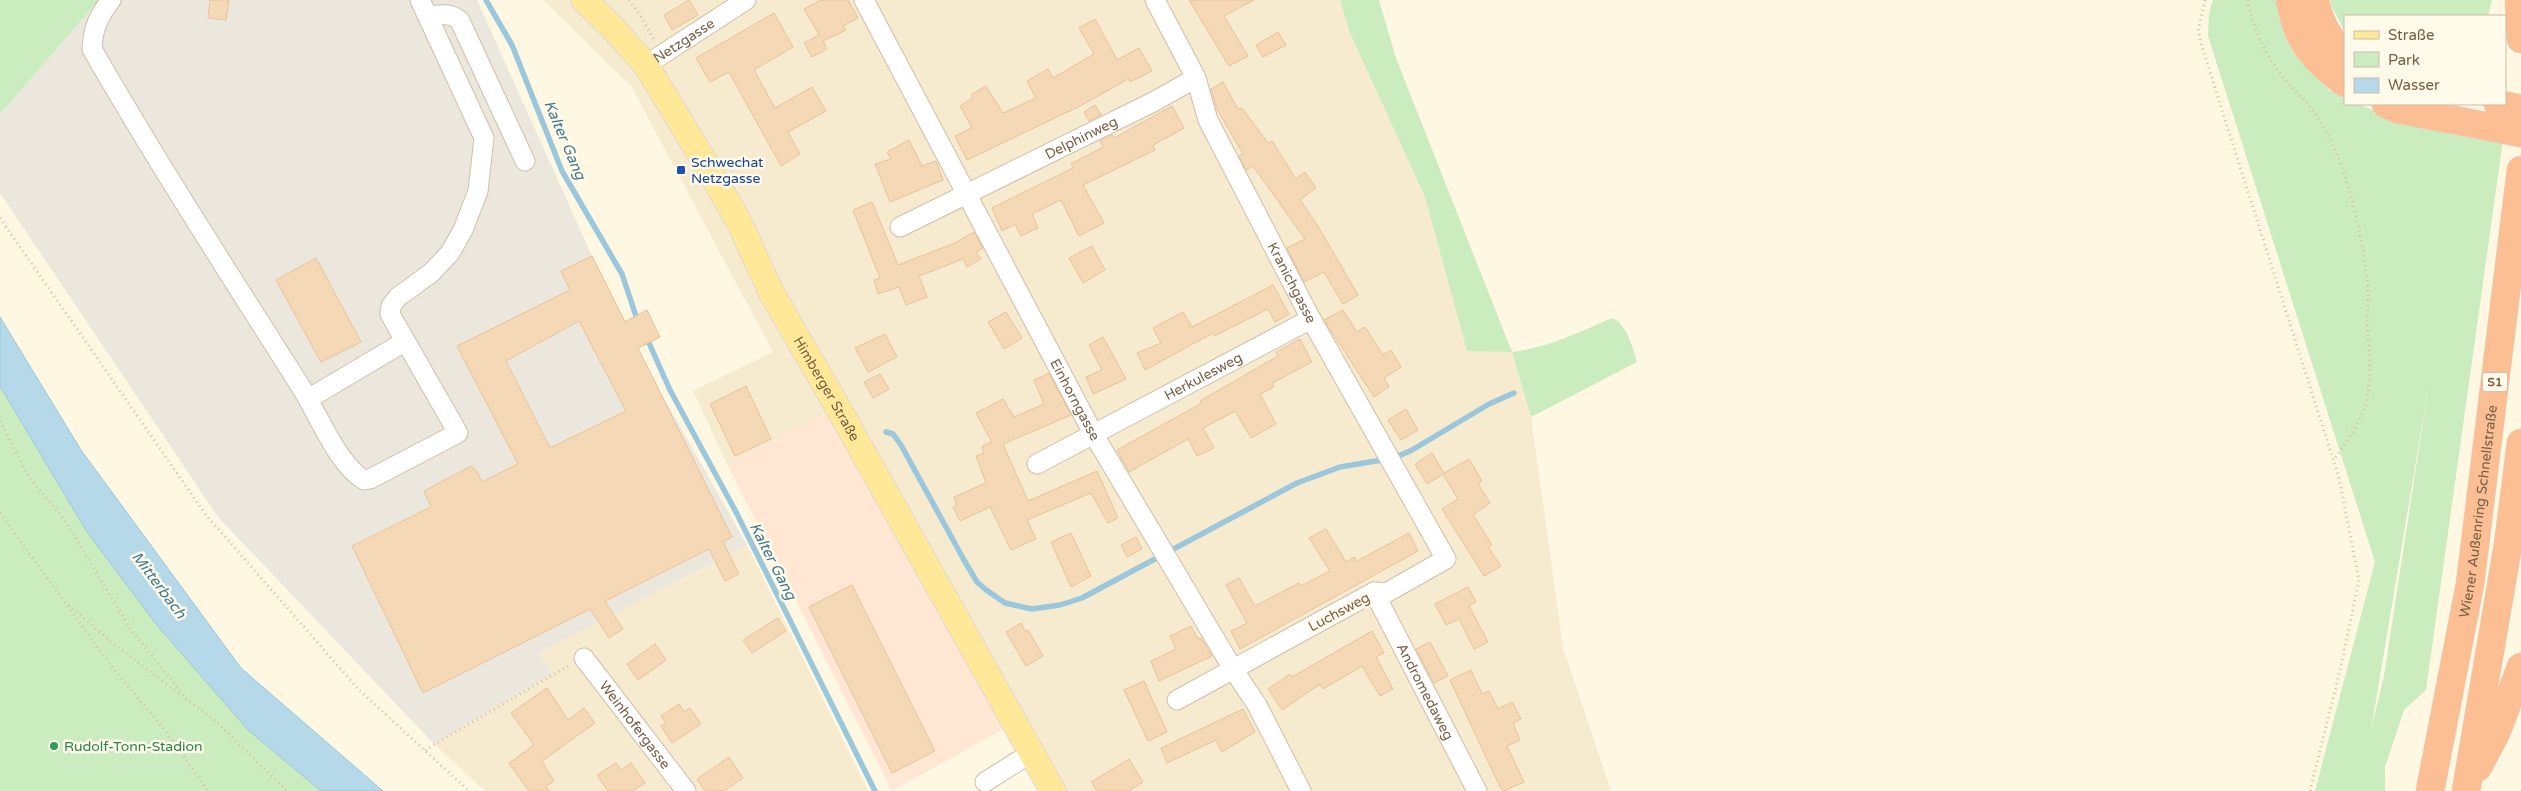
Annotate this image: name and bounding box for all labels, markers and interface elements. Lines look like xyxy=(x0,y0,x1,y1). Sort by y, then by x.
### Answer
street label: Netzgasse xyxy=(650,14,718,67)
legend xyxy=(2344,15,2506,105)
text: Straße xyxy=(2388,26,2434,44)
text: Park xyxy=(2388,51,2420,69)
text: Wasser xyxy=(2388,76,2440,94)
water label: Kalter Gang xyxy=(540,98,590,184)
street label: Delphinweg xyxy=(1042,112,1120,163)
place label: Schwechat Netzgasse xyxy=(691,154,764,187)
marker: Schwechat Netzgasse xyxy=(675,164,687,176)
street label: Kranichgasse xyxy=(1264,239,1320,326)
street label: Himberger Straße xyxy=(790,333,864,444)
street label: Herkulesweg xyxy=(1161,348,1245,404)
street label: Einhorngasse xyxy=(1047,356,1104,444)
road number: S1 xyxy=(2482,372,2508,392)
street label: Wiener Außenring Schnellstraße xyxy=(2455,404,2500,619)
water label: Kalter Gang xyxy=(746,519,801,604)
water label: Mitterbach xyxy=(128,548,190,623)
street label: Luchsweg xyxy=(1305,589,1373,635)
street label: Andromedaweg xyxy=(1393,640,1458,743)
street label: Weinhofergasse xyxy=(596,677,674,772)
place label: Rudolf-Tonn-Stadion xyxy=(64,738,203,755)
marker: Rudolf-Tonn-Stadion xyxy=(48,740,60,752)

